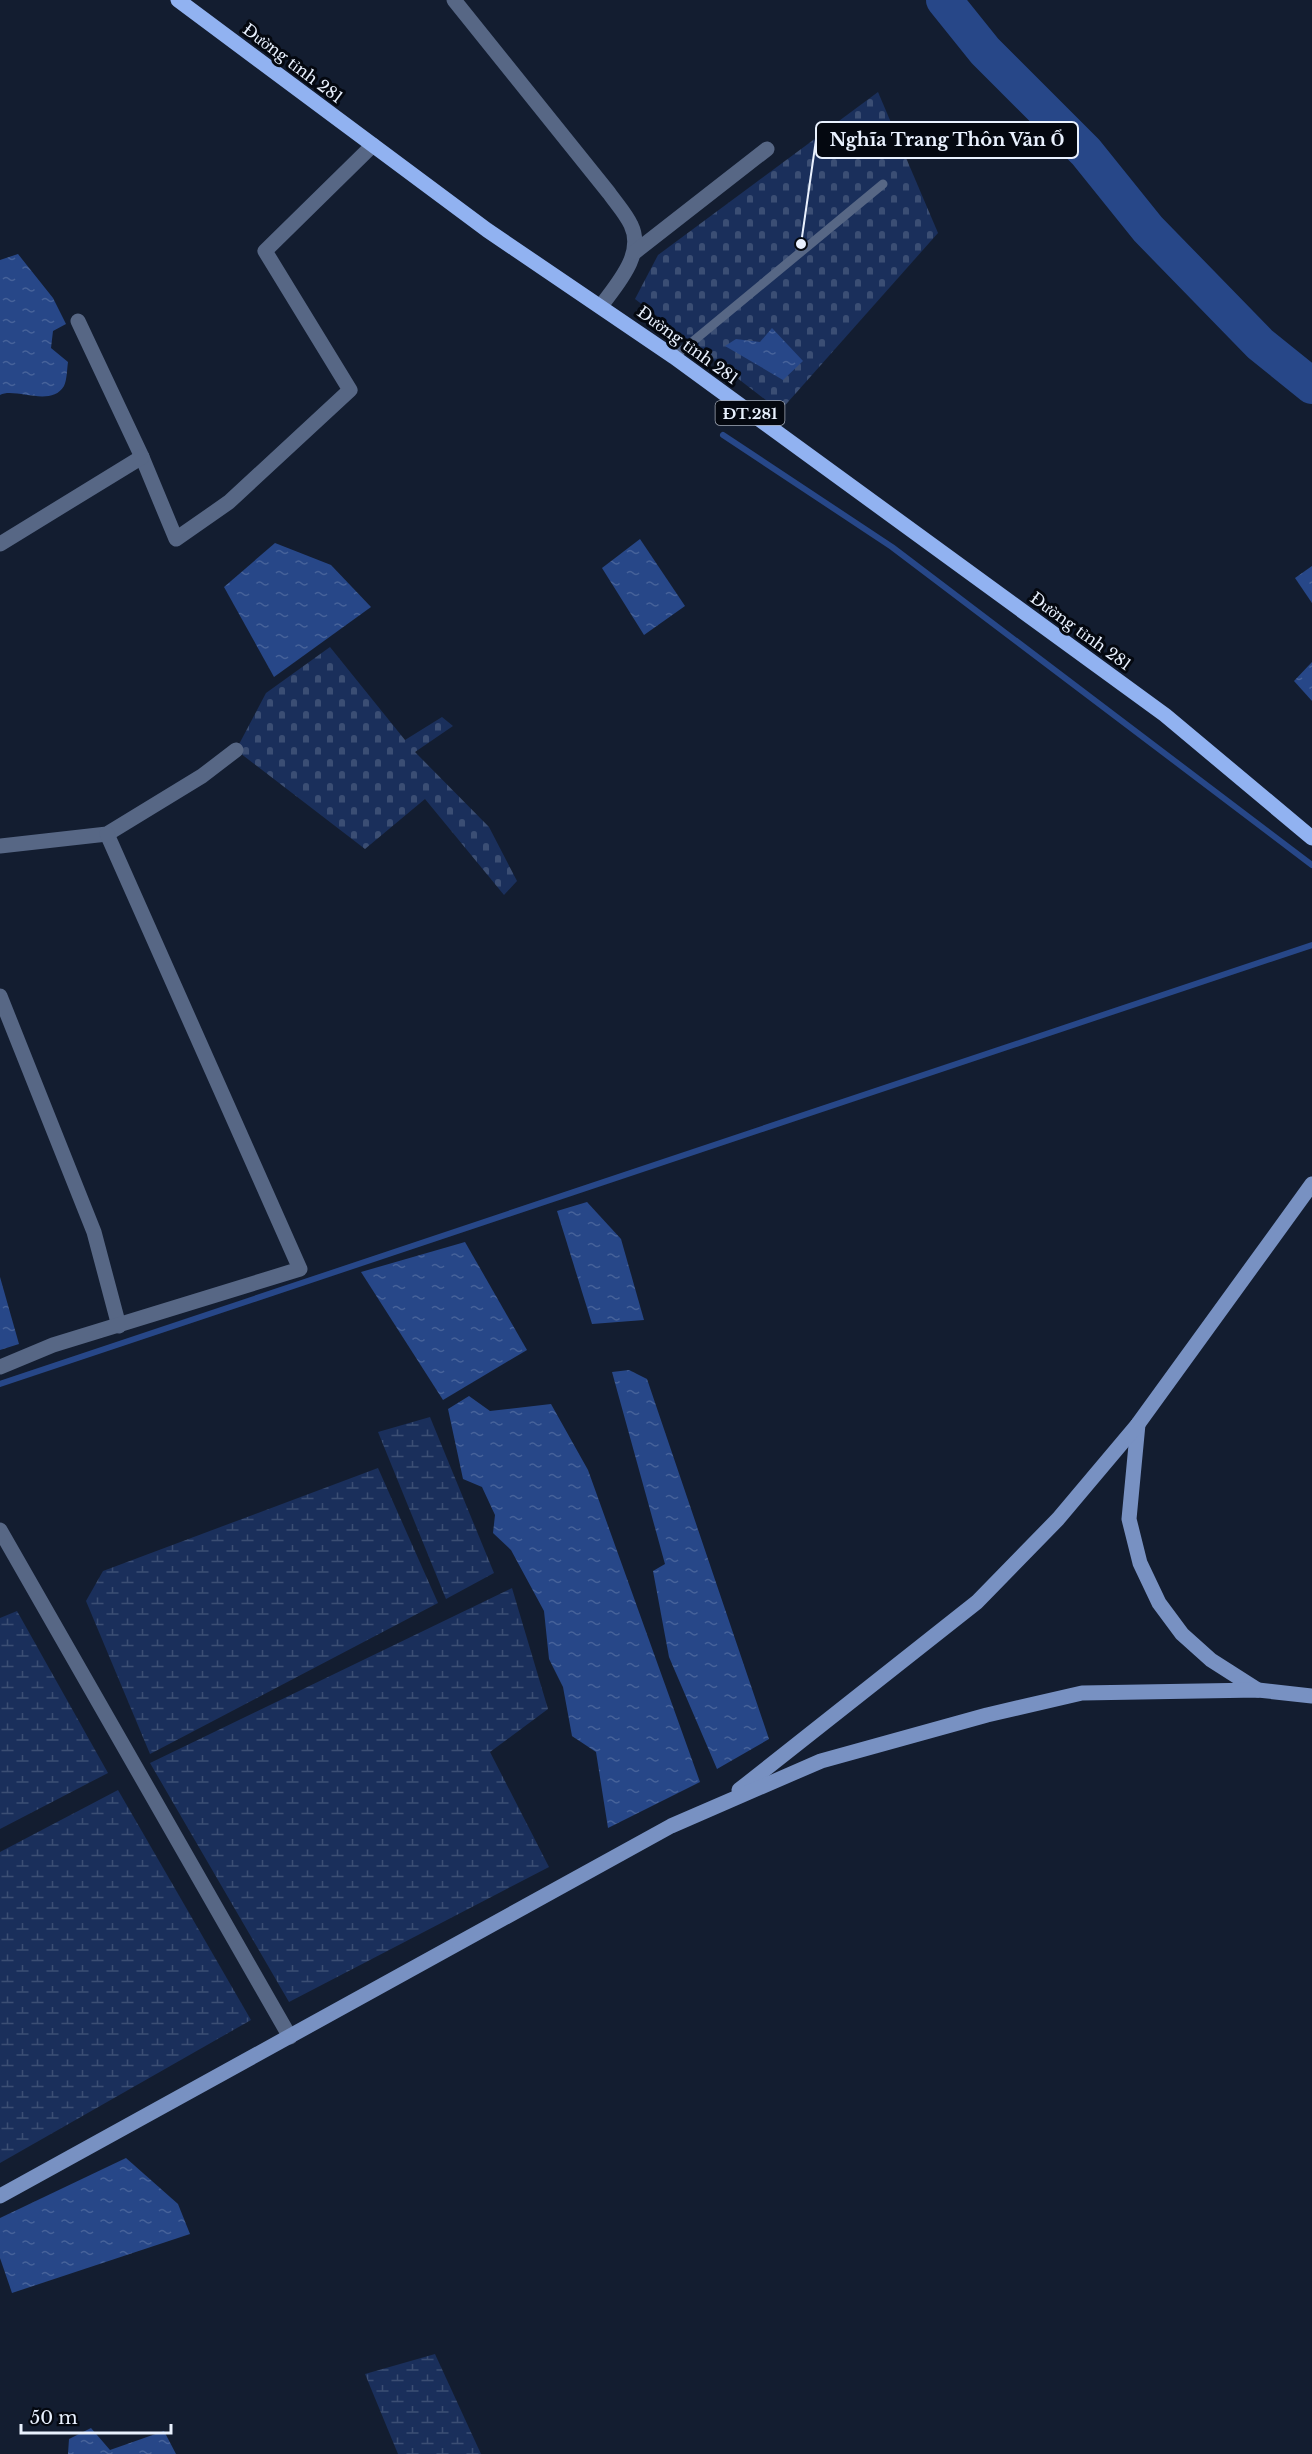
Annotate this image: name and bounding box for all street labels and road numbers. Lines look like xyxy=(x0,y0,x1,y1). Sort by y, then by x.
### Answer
street label: Đường tỉnh 281 xyxy=(239,19,347,107)
street label: Đường tỉnh 281 xyxy=(634,302,742,388)
road number: ĐT.281 xyxy=(716,401,784,425)
street label: Đường tỉnh 281 xyxy=(1027,588,1135,674)

